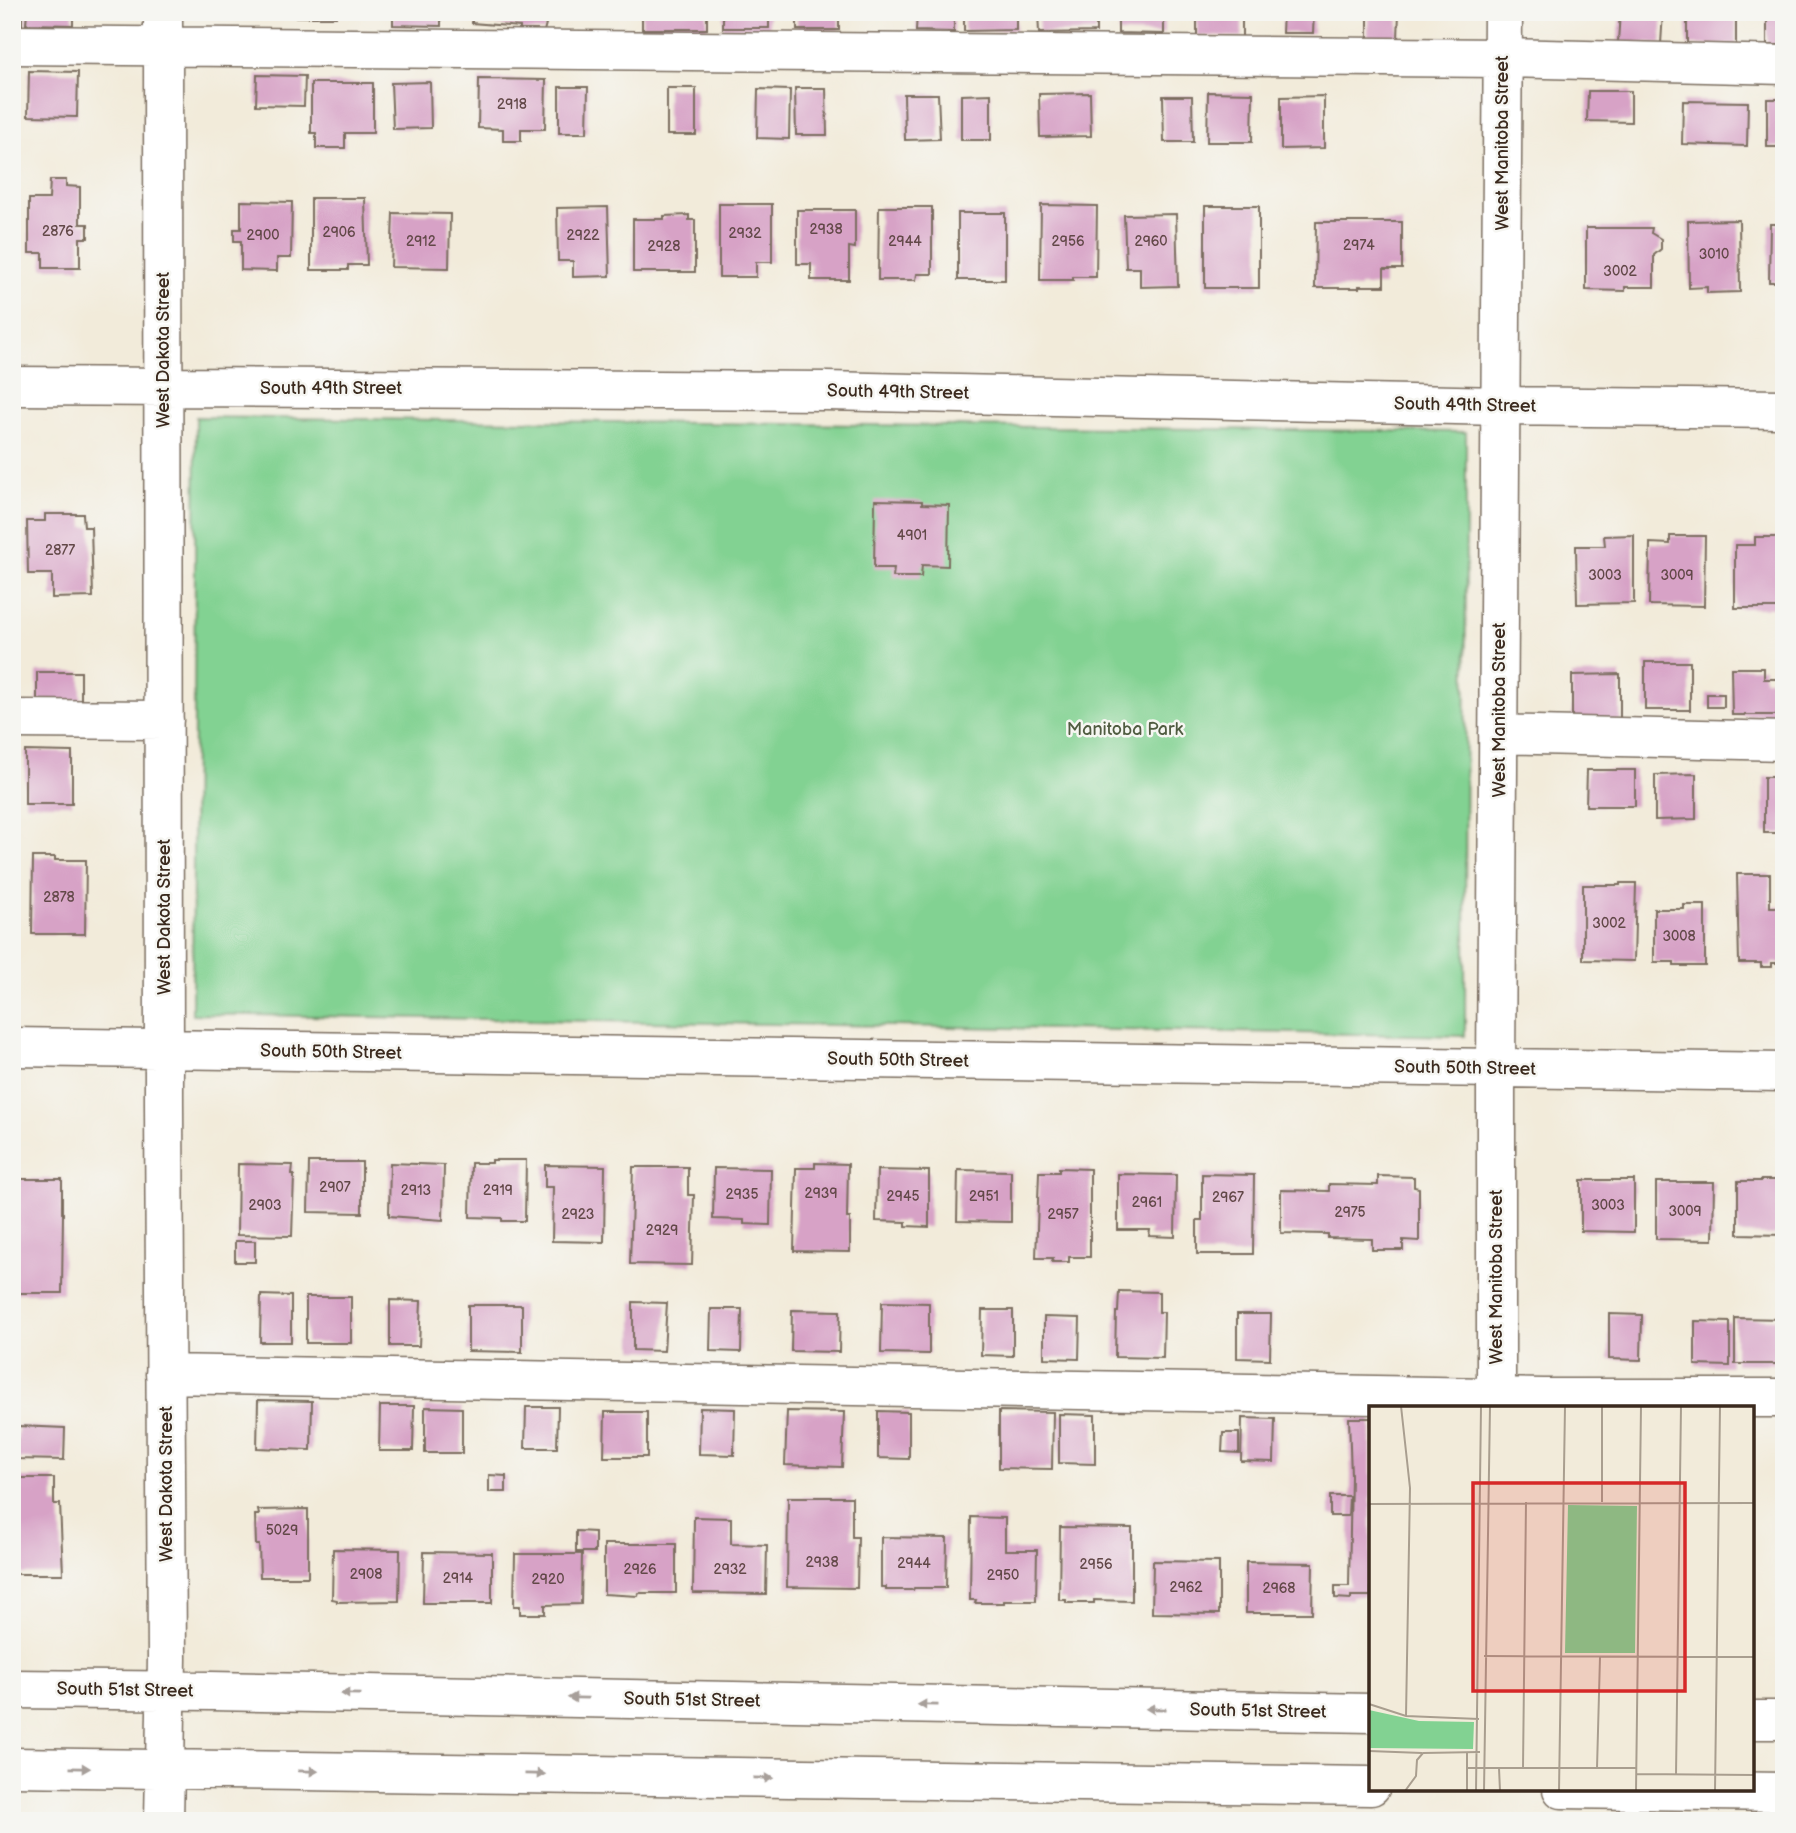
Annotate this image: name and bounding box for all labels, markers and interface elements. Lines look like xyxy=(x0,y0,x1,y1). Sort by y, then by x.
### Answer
street label: West Manitoba Street xyxy=(1492,55,1513,230)
house number: 2918 xyxy=(497,96,527,113)
house number: 2938 xyxy=(809,221,843,238)
house number: 2876 xyxy=(42,223,74,240)
house number: 2906 xyxy=(322,224,356,241)
house number: 2932 xyxy=(728,225,762,242)
house number: 2900 xyxy=(247,227,279,244)
house number: 2922 xyxy=(567,227,600,244)
house number: 2912 xyxy=(406,233,437,250)
house number: 2944 xyxy=(888,233,922,250)
house number: 2956 xyxy=(1052,233,1085,250)
house number: 2960 xyxy=(1134,233,1168,250)
house number: 2974 xyxy=(1343,237,1375,254)
house number: 2928 xyxy=(648,238,680,255)
house number: 3010 xyxy=(1699,246,1729,263)
house number: 3002 xyxy=(1603,263,1637,280)
street label: West Dakota Street xyxy=(153,272,174,428)
street label: South 49th Street xyxy=(260,378,403,399)
street label: South 49th Street xyxy=(827,380,970,404)
street label: South 49th Street xyxy=(1394,393,1537,417)
house number: 4901 xyxy=(897,527,927,544)
house number: 2877 xyxy=(45,542,75,559)
house number: 3003 xyxy=(1588,567,1622,584)
house number: 3009 xyxy=(1660,567,1694,584)
street label: West Manitoba Street xyxy=(1489,622,1510,797)
park label: Manitoba Park xyxy=(1067,719,1183,740)
street label: West Dakota Street xyxy=(154,839,175,995)
house number: 2878 xyxy=(43,889,75,906)
house number: 3002 xyxy=(1592,915,1626,932)
house number: 3008 xyxy=(1662,928,1696,945)
street label: South 50th Street xyxy=(260,1040,402,1064)
street label: South 50th Street xyxy=(827,1048,969,1072)
street label: South 50th Street xyxy=(1394,1056,1536,1080)
house number: 2907 xyxy=(319,1179,351,1196)
house number: 2913 xyxy=(401,1182,431,1199)
house number: 2919 xyxy=(483,1182,513,1199)
house number: 2939 xyxy=(804,1185,838,1202)
house number: 2935 xyxy=(726,1186,758,1203)
house number: 2945 xyxy=(887,1188,919,1205)
house number: 2951 xyxy=(969,1188,999,1205)
house number: 2967 xyxy=(1212,1189,1244,1206)
street label: West Manitoba Street xyxy=(1486,1189,1507,1364)
house number: 2961 xyxy=(1132,1194,1162,1211)
house number: 2903 xyxy=(248,1197,282,1214)
house number: 3003 xyxy=(1591,1197,1625,1214)
house number: 3009 xyxy=(1668,1203,1702,1220)
house number: 2975 xyxy=(1334,1204,1366,1221)
house number: 2923 xyxy=(562,1206,594,1223)
house number: 2957 xyxy=(1047,1206,1079,1223)
house number: 2929 xyxy=(646,1222,678,1239)
street label: West Dakota Street xyxy=(156,1406,177,1562)
inset map xyxy=(1369,1406,1754,1791)
house number: 5029 xyxy=(266,1522,298,1539)
house number: 2938 xyxy=(805,1554,839,1571)
house number: 2944 xyxy=(897,1555,931,1572)
house number: 2956 xyxy=(1080,1556,1113,1573)
house number: 2926 xyxy=(623,1561,657,1578)
house number: 2932 xyxy=(713,1561,747,1578)
house number: 2908 xyxy=(350,1566,382,1583)
house number: 2950 xyxy=(987,1567,1019,1584)
house number: 2914 xyxy=(443,1570,474,1587)
house number: 2920 xyxy=(532,1571,564,1588)
house number: 2962 xyxy=(1169,1579,1203,1596)
house number: 2968 xyxy=(1262,1580,1296,1597)
street label: South 51st Street xyxy=(56,1678,194,1702)
one-way arrow xyxy=(339,1688,361,1700)
street label: South 51st Street xyxy=(623,1688,761,1712)
one-way arrow xyxy=(567,1692,589,1704)
one-way arrow xyxy=(917,1699,939,1711)
street label: South 51st Street xyxy=(1189,1699,1327,1723)
one-way arrow xyxy=(1144,1703,1166,1715)
one-way arrow xyxy=(70,1762,92,1774)
one-way arrow xyxy=(297,1765,319,1777)
one-way arrow xyxy=(525,1769,547,1780)
one-way arrow xyxy=(752,1772,774,1784)

